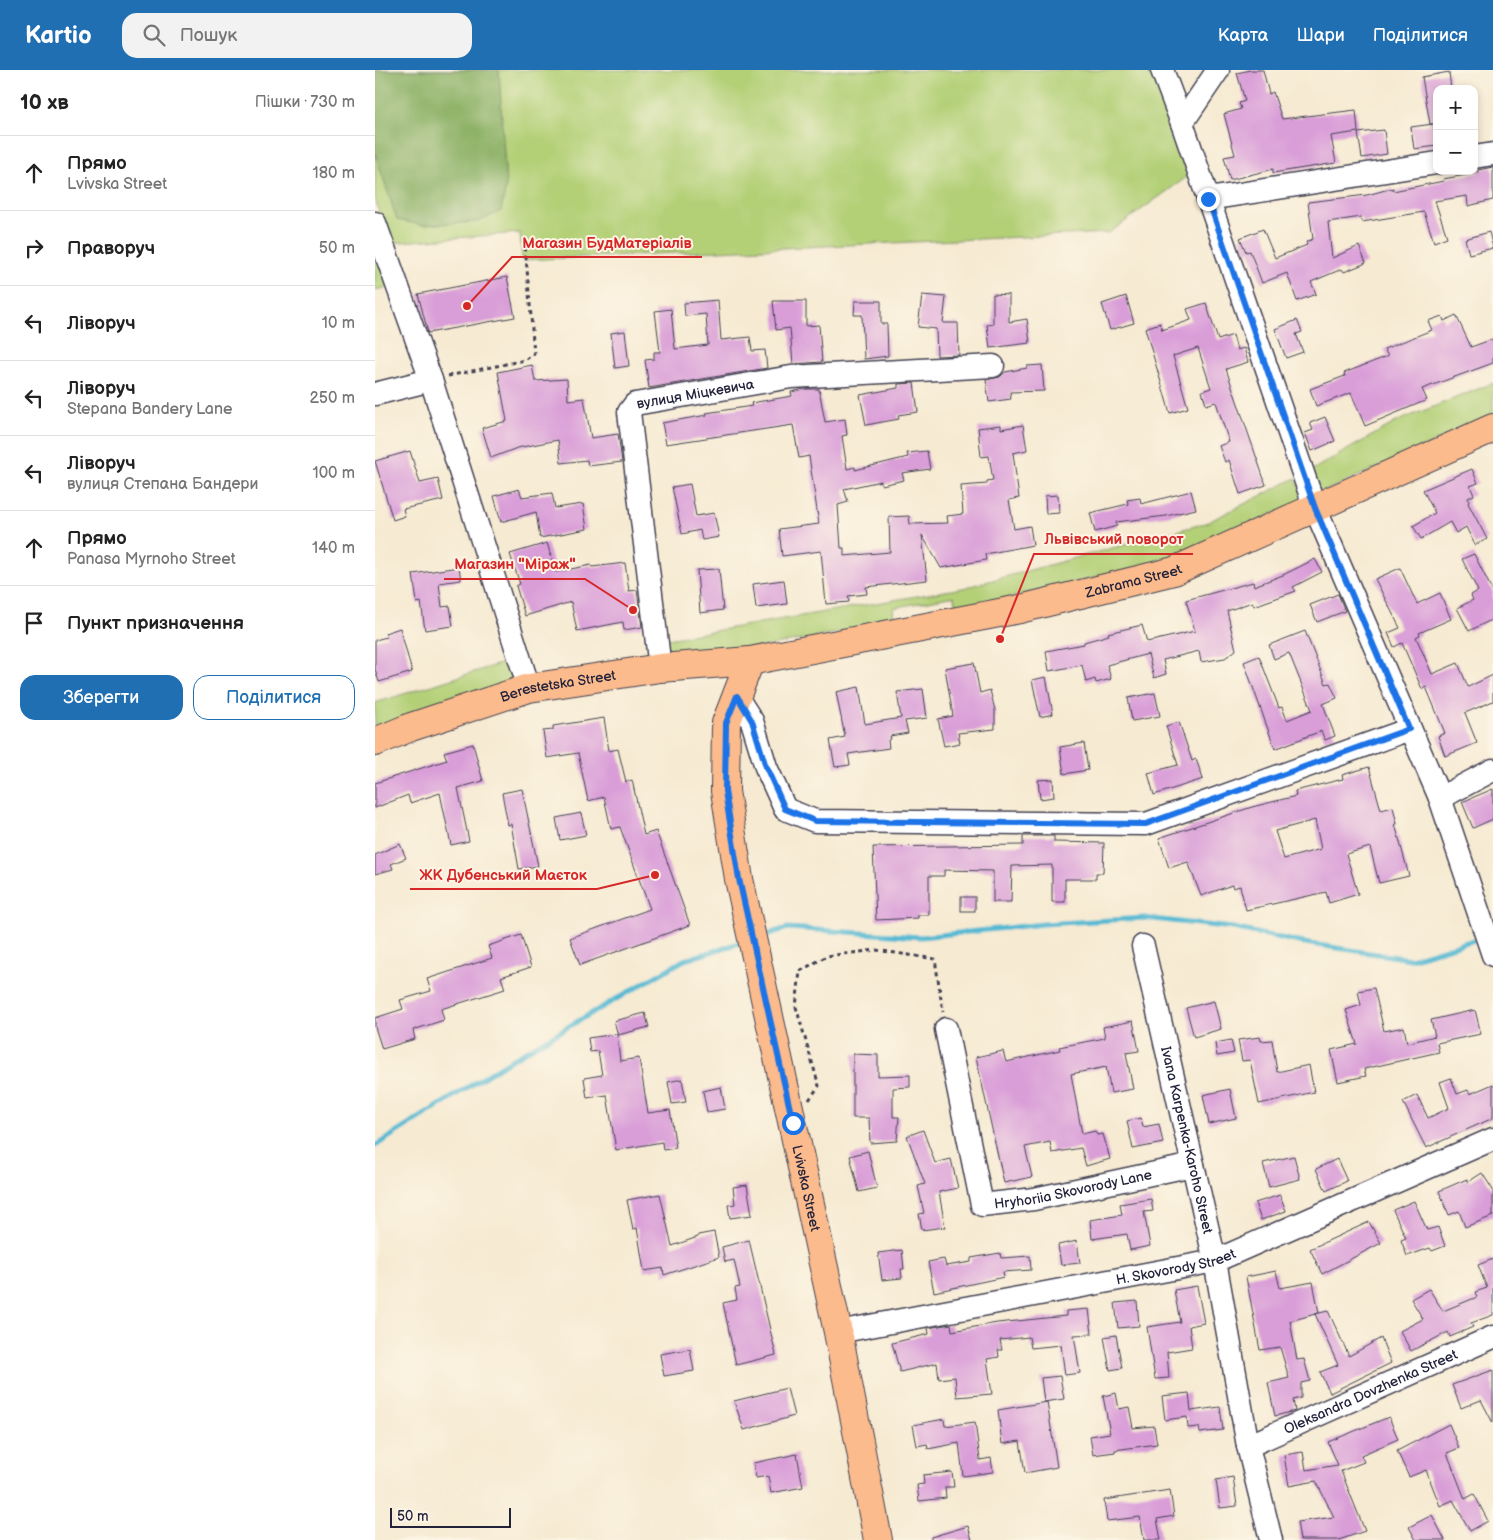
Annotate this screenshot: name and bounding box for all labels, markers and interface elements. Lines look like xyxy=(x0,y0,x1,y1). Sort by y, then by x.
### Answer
search box xyxy=(122,13,472,58)
text: Kartio xyxy=(25,21,92,50)
icon: search xyxy=(140,21,168,49)
text: Пошук xyxy=(180,24,237,47)
text: Карта xyxy=(1218,25,1268,46)
text: Шари xyxy=(1296,25,1345,46)
text: Поділитися xyxy=(1373,25,1468,46)
map controls xyxy=(1433,85,1478,175)
button: + xyxy=(1433,85,1478,130)
text: 10 хв xyxy=(20,90,69,115)
text: Пішки · 730 m xyxy=(255,93,355,112)
button: − xyxy=(1433,130,1478,175)
text: Прямо xyxy=(67,152,127,175)
icon: ahead xyxy=(20,159,48,187)
text: 180 m xyxy=(313,164,355,183)
text: Lvivska Street xyxy=(67,175,167,194)
route end xyxy=(1197,188,1220,211)
callout: Магазин БудМатеріалів xyxy=(512,227,702,257)
icon: right xyxy=(20,234,48,262)
text: Магазин БудМатеріалів xyxy=(522,234,692,253)
text: Праворуч xyxy=(67,237,155,260)
text: 50 m xyxy=(319,239,355,258)
icon: left xyxy=(20,309,48,337)
text: Ліворуч xyxy=(67,312,136,335)
text: 10 m xyxy=(322,314,355,333)
street label: вулиця Міцкевича xyxy=(635,375,756,412)
text: Ліворуч xyxy=(67,377,136,400)
icon: left xyxy=(20,384,48,412)
text: 250 m xyxy=(309,389,355,408)
text: Stepana Bandery Lane xyxy=(67,400,232,419)
text: Ліворуч xyxy=(67,452,136,475)
icon: left xyxy=(20,459,48,487)
text: 100 m xyxy=(312,464,355,483)
text: вулиця Степана Бандери xyxy=(67,475,258,494)
callout: Львівський поворот xyxy=(1034,524,1193,554)
text: Прямо xyxy=(67,527,127,550)
text: Львівський поворот xyxy=(1043,530,1185,549)
icon: ahead xyxy=(20,534,48,562)
text: 140 m xyxy=(312,539,355,558)
callout: Магазин "Міраж" xyxy=(444,549,585,579)
text: Panasa Myrnoho Street xyxy=(67,550,236,569)
text: Магазин "Міраж" xyxy=(454,555,576,574)
street label: Zabrama Street xyxy=(1083,560,1185,601)
icon: arrive xyxy=(20,609,48,637)
text: Пункт призначення xyxy=(67,612,244,635)
street label: Berestetska Street xyxy=(498,666,618,706)
button: Зберегти xyxy=(20,675,183,720)
button: Поділитися xyxy=(193,675,355,720)
callout: ЖК Дубенський Маєток xyxy=(410,859,597,889)
text: ЖК Дубенський Маєток xyxy=(419,866,588,885)
street label: Ivana Karpenka-Karoho Street xyxy=(1158,1045,1217,1236)
route start xyxy=(782,1112,805,1135)
street label: Lvivska Street xyxy=(789,1143,824,1234)
street label: Hryhoriia Skovorody Lane xyxy=(993,1166,1153,1212)
street label: H. Skovorody Street xyxy=(1114,1244,1239,1288)
street label: Oleksandra Dovzhenka Street xyxy=(1281,1345,1460,1438)
scale bar xyxy=(390,1505,511,1528)
text: 50 m xyxy=(397,1508,429,1525)

